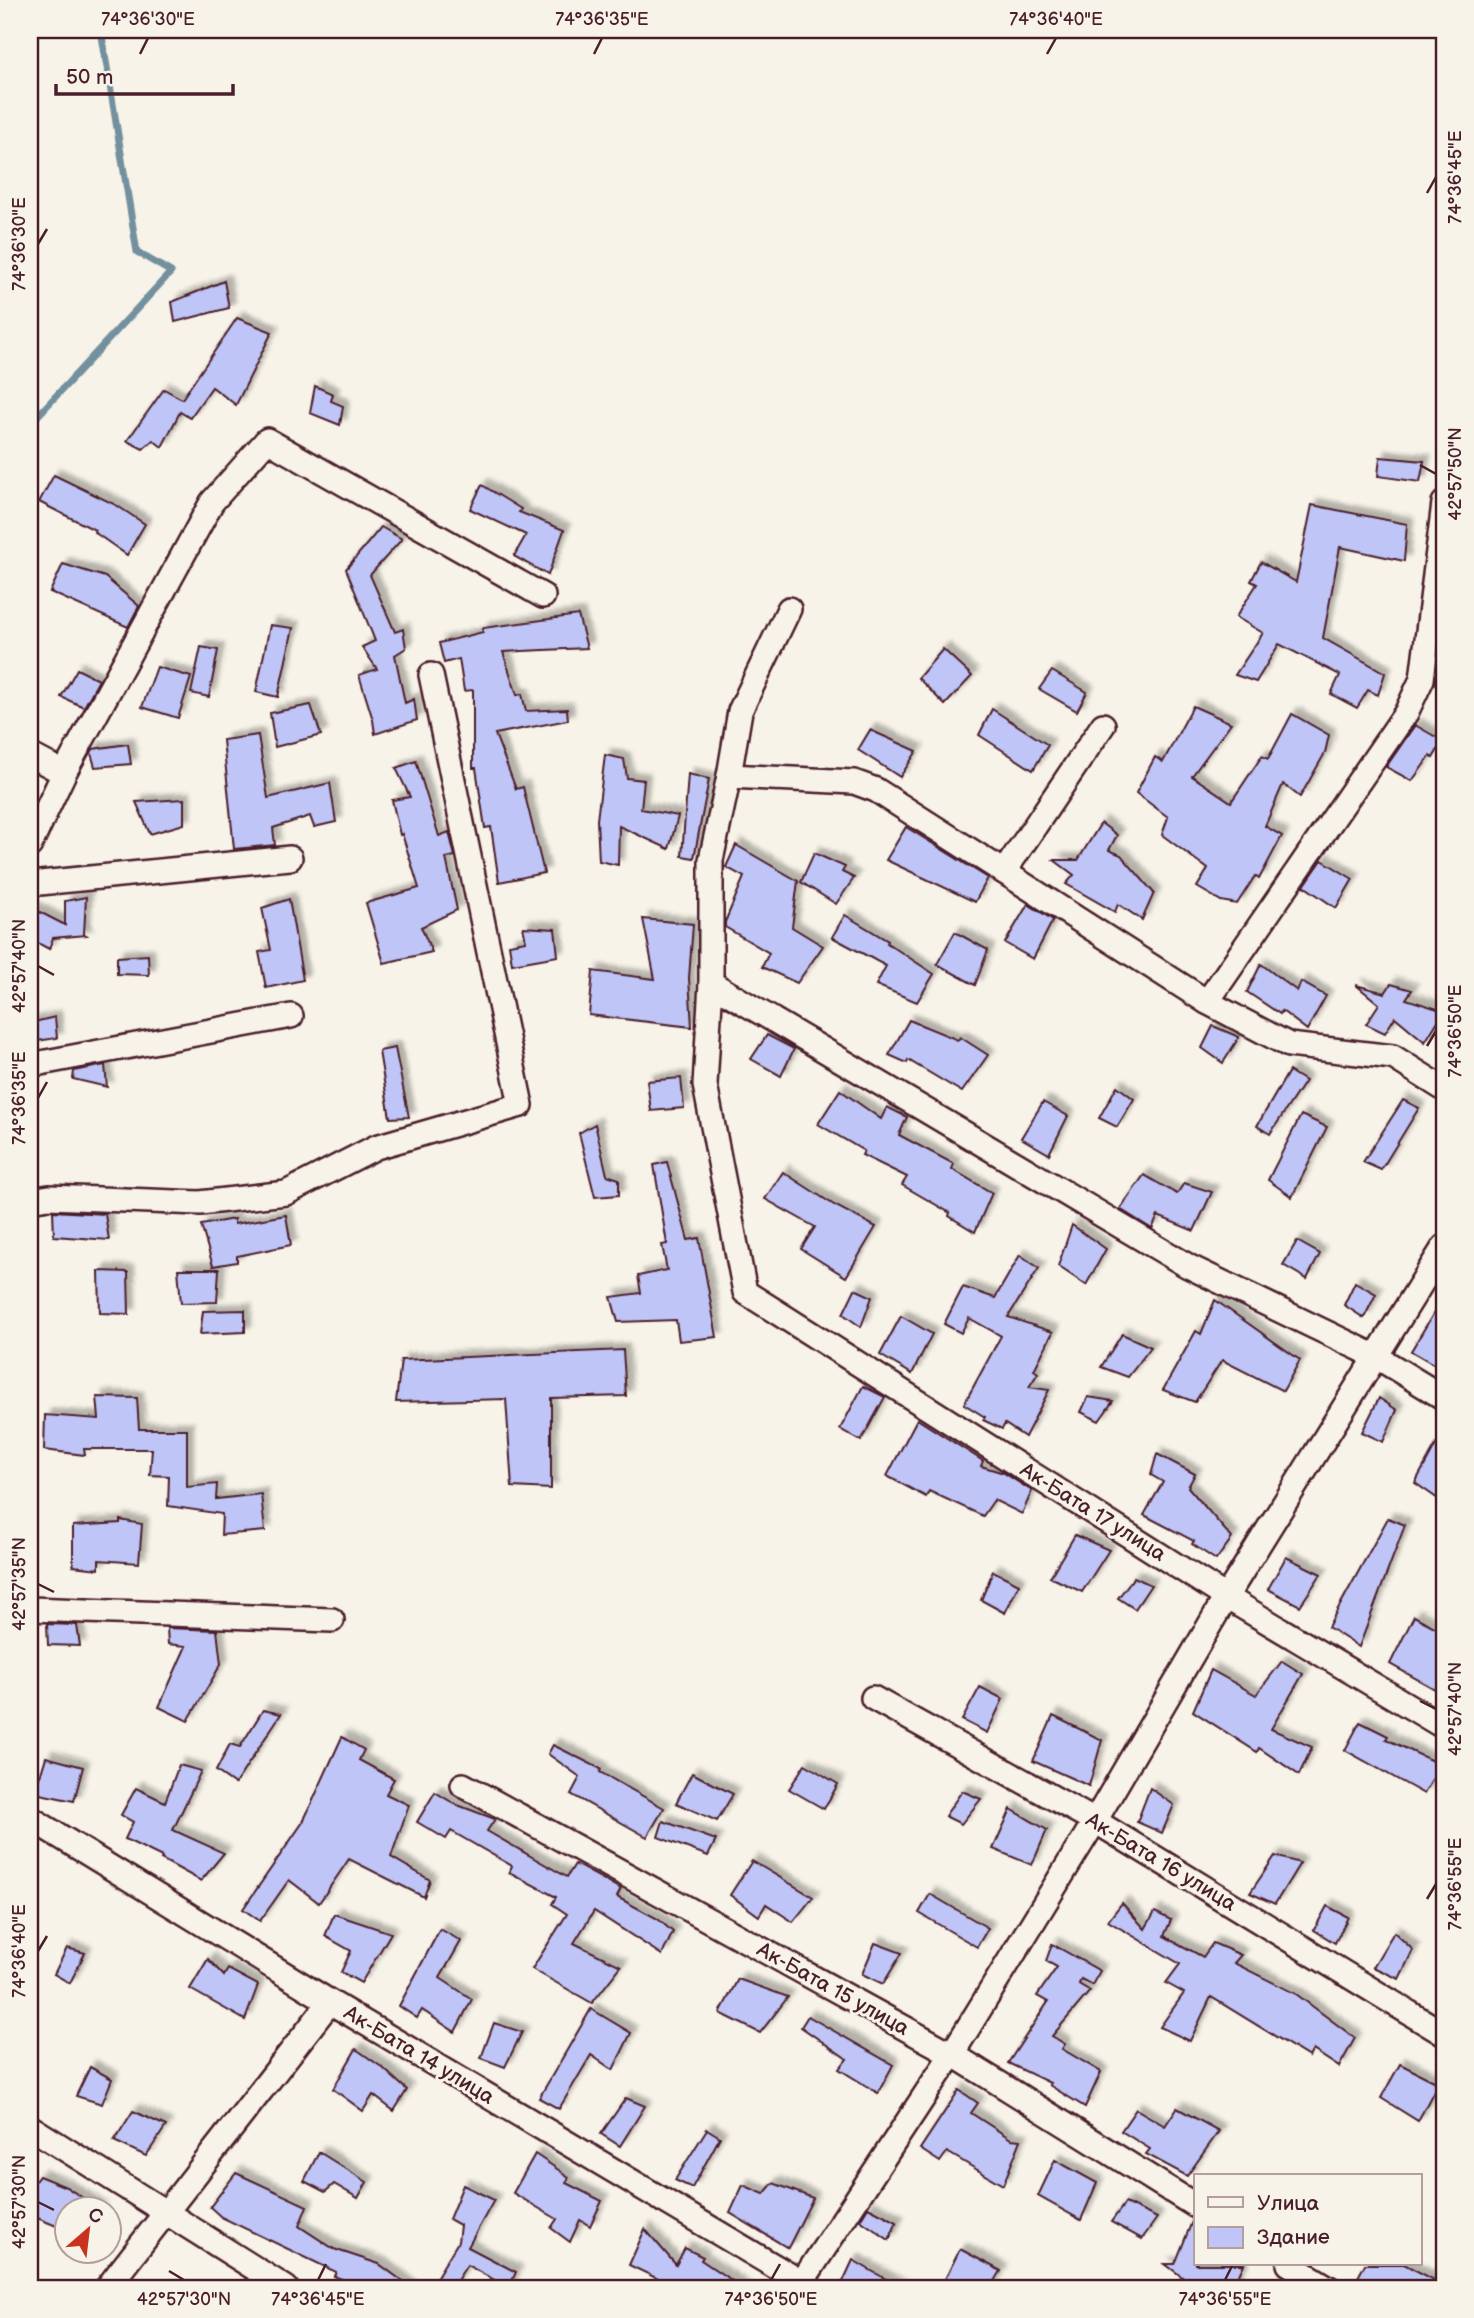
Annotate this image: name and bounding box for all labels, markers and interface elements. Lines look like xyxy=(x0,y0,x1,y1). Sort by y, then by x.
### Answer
text: 74°36'30"E xyxy=(101,9,195,30)
text: 74°36'35"E xyxy=(555,9,649,30)
text: 74°36'40"E xyxy=(1009,9,1103,30)
scale bar xyxy=(56,52,233,96)
text: 50 m xyxy=(66,65,113,90)
text: 74°36'45"E xyxy=(1445,130,1466,224)
text: 74°36'30"E xyxy=(9,197,30,291)
text: 42°57'50"N xyxy=(1445,427,1466,521)
text: 42°57'40"N xyxy=(9,919,30,1013)
text: 74°36'50"E xyxy=(1445,984,1466,1077)
text: 74°36'35"E xyxy=(9,1051,30,1145)
street label: Ак-Бата 17 улица xyxy=(1015,1457,1171,1567)
text: 42°57'35"N xyxy=(9,1537,30,1631)
text: 42°57'40"N xyxy=(1445,1662,1466,1756)
street label: Ак-Бата 16 улица xyxy=(1081,1807,1241,1917)
text: 74°36'55"E xyxy=(1445,1838,1466,1930)
text: 74°36'40"E xyxy=(9,1904,30,1998)
street label: Ак-Бата 15 улица xyxy=(752,1936,914,2041)
street label: Ак-Бата 14 улица xyxy=(339,2000,499,2110)
text: 42°57'30"N xyxy=(9,2155,30,2249)
legend xyxy=(1194,2174,1422,2266)
text: Улица xyxy=(1257,2191,1320,2216)
north arrow xyxy=(52,2196,122,2266)
text: С xyxy=(84,2203,107,2230)
text: Здание xyxy=(1257,2225,1330,2250)
text: 42°57'30"N xyxy=(137,2289,231,2310)
text: 74°36'45"E xyxy=(271,2289,365,2310)
text: 74°36'50"E xyxy=(725,2289,818,2310)
text: 74°36'55"E xyxy=(1179,2289,1271,2310)

